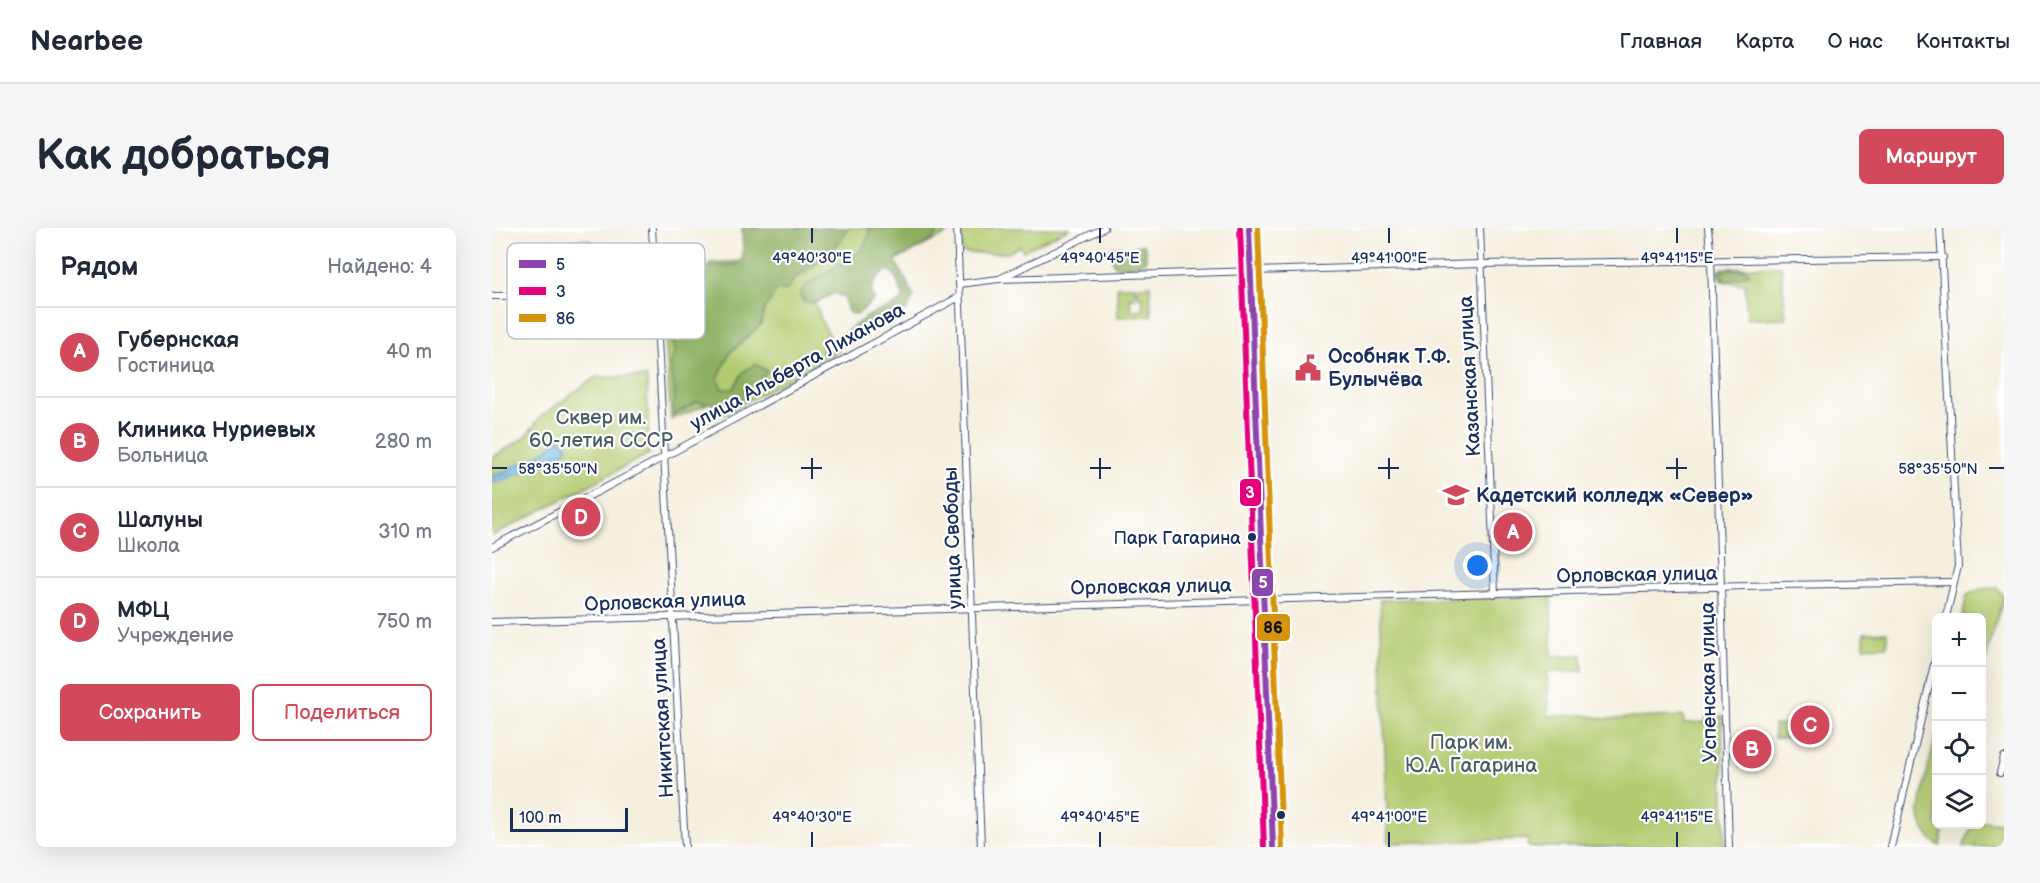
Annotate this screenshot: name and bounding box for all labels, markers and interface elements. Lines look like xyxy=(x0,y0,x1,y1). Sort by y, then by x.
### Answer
text: Nearbee xyxy=(30,25,143,58)
text: Главная xyxy=(1619,29,1702,54)
text: Карта xyxy=(1735,29,1794,54)
text: О нас xyxy=(1827,29,1883,54)
text: Контакты xyxy=(1916,29,2010,54)
button: Маршрут xyxy=(1859,129,2004,184)
text: Как добраться xyxy=(36,131,331,182)
legend xyxy=(507,243,705,339)
text: 49°40'30"E xyxy=(772,249,852,268)
text: 49°40'45"E xyxy=(1060,249,1140,268)
text: 49°41'00"E xyxy=(1351,249,1427,268)
text: 49°41'15"E xyxy=(1641,249,1714,268)
text: Рядом xyxy=(60,252,138,283)
text: Найдено: 4 xyxy=(327,255,432,279)
text: 5 xyxy=(556,256,565,275)
text: 3 xyxy=(556,283,566,302)
street label: Казанская улица xyxy=(1454,295,1486,457)
street label: улица Альберта Лиханова xyxy=(686,298,909,436)
text: 86 xyxy=(556,310,575,329)
text: Губернская xyxy=(117,327,239,354)
text: A xyxy=(73,340,86,364)
text: 40 m xyxy=(386,340,432,364)
place label: Особняк Т.Ф. Булычёва xyxy=(1328,345,1451,392)
public building icon: Особняк Т.Ф. Булычёва xyxy=(1293,353,1323,383)
text: Гостиница xyxy=(117,354,215,378)
park label: Сквер им. 60-летия СССР xyxy=(529,406,673,453)
text: Клиника Нуриевых xyxy=(117,417,315,444)
text: B xyxy=(72,430,87,454)
text: 280 m xyxy=(375,430,432,454)
text: Больница xyxy=(117,444,208,468)
text: 58°35'50"N xyxy=(518,460,598,479)
text: 58°35'50"N xyxy=(1898,460,1978,479)
street label: улица Свободы xyxy=(939,466,967,610)
line badge: 3 xyxy=(1239,478,1262,507)
school or university icon: Кадетский колледж «Север» xyxy=(1441,480,1471,510)
text: 3 xyxy=(1245,484,1255,503)
place label: Кадетский колледж «Север» xyxy=(1476,484,1754,508)
pin: D xyxy=(562,494,601,540)
text: Шалуны xyxy=(117,507,203,534)
pin: A xyxy=(1494,510,1532,554)
text: C xyxy=(72,520,87,544)
text: 310 m xyxy=(378,520,432,544)
place label: Парк Гагарина xyxy=(1113,528,1241,549)
marker: Парк Гагарина xyxy=(1246,531,1258,543)
text: Школа xyxy=(117,534,180,558)
your location xyxy=(1463,551,1492,580)
street label: Орловская улица xyxy=(1556,562,1718,588)
line badge: 5 xyxy=(1251,568,1274,597)
street label: Орловская улица xyxy=(1070,574,1232,600)
text: 5 xyxy=(1258,574,1268,593)
street label: Орловская улица xyxy=(584,587,746,617)
text: МФЦ xyxy=(117,597,170,624)
street label: Успенская улица xyxy=(1696,601,1722,763)
text: D xyxy=(73,610,86,634)
text: 750 m xyxy=(377,610,432,634)
line badge: 86 xyxy=(1256,613,1291,642)
map controls xyxy=(1932,613,1986,829)
button: + xyxy=(1932,613,1986,667)
text: 86 xyxy=(1263,619,1283,638)
text: Учреждение xyxy=(117,624,234,648)
street label: Никитская улица xyxy=(647,637,679,799)
button: − xyxy=(1932,667,1986,721)
button: Сохранить xyxy=(60,684,240,741)
button: Поделиться xyxy=(252,684,432,741)
pin: C xyxy=(1790,702,1830,748)
button: locate xyxy=(1932,721,1986,775)
pin: B xyxy=(1732,726,1772,772)
park label: Парк им. Ю.А. Гагарина xyxy=(1405,731,1537,778)
button: layers xyxy=(1932,775,1986,829)
scale bar xyxy=(510,805,628,832)
text: 49°40'30"E xyxy=(772,808,852,827)
text: 49°40'45"E xyxy=(1060,808,1140,827)
text: 49°41'00"E xyxy=(1351,808,1427,827)
text: 49°41'15"E xyxy=(1641,808,1714,827)
text: 100 m xyxy=(519,809,562,828)
unlabelled marker xyxy=(1275,809,1287,821)

